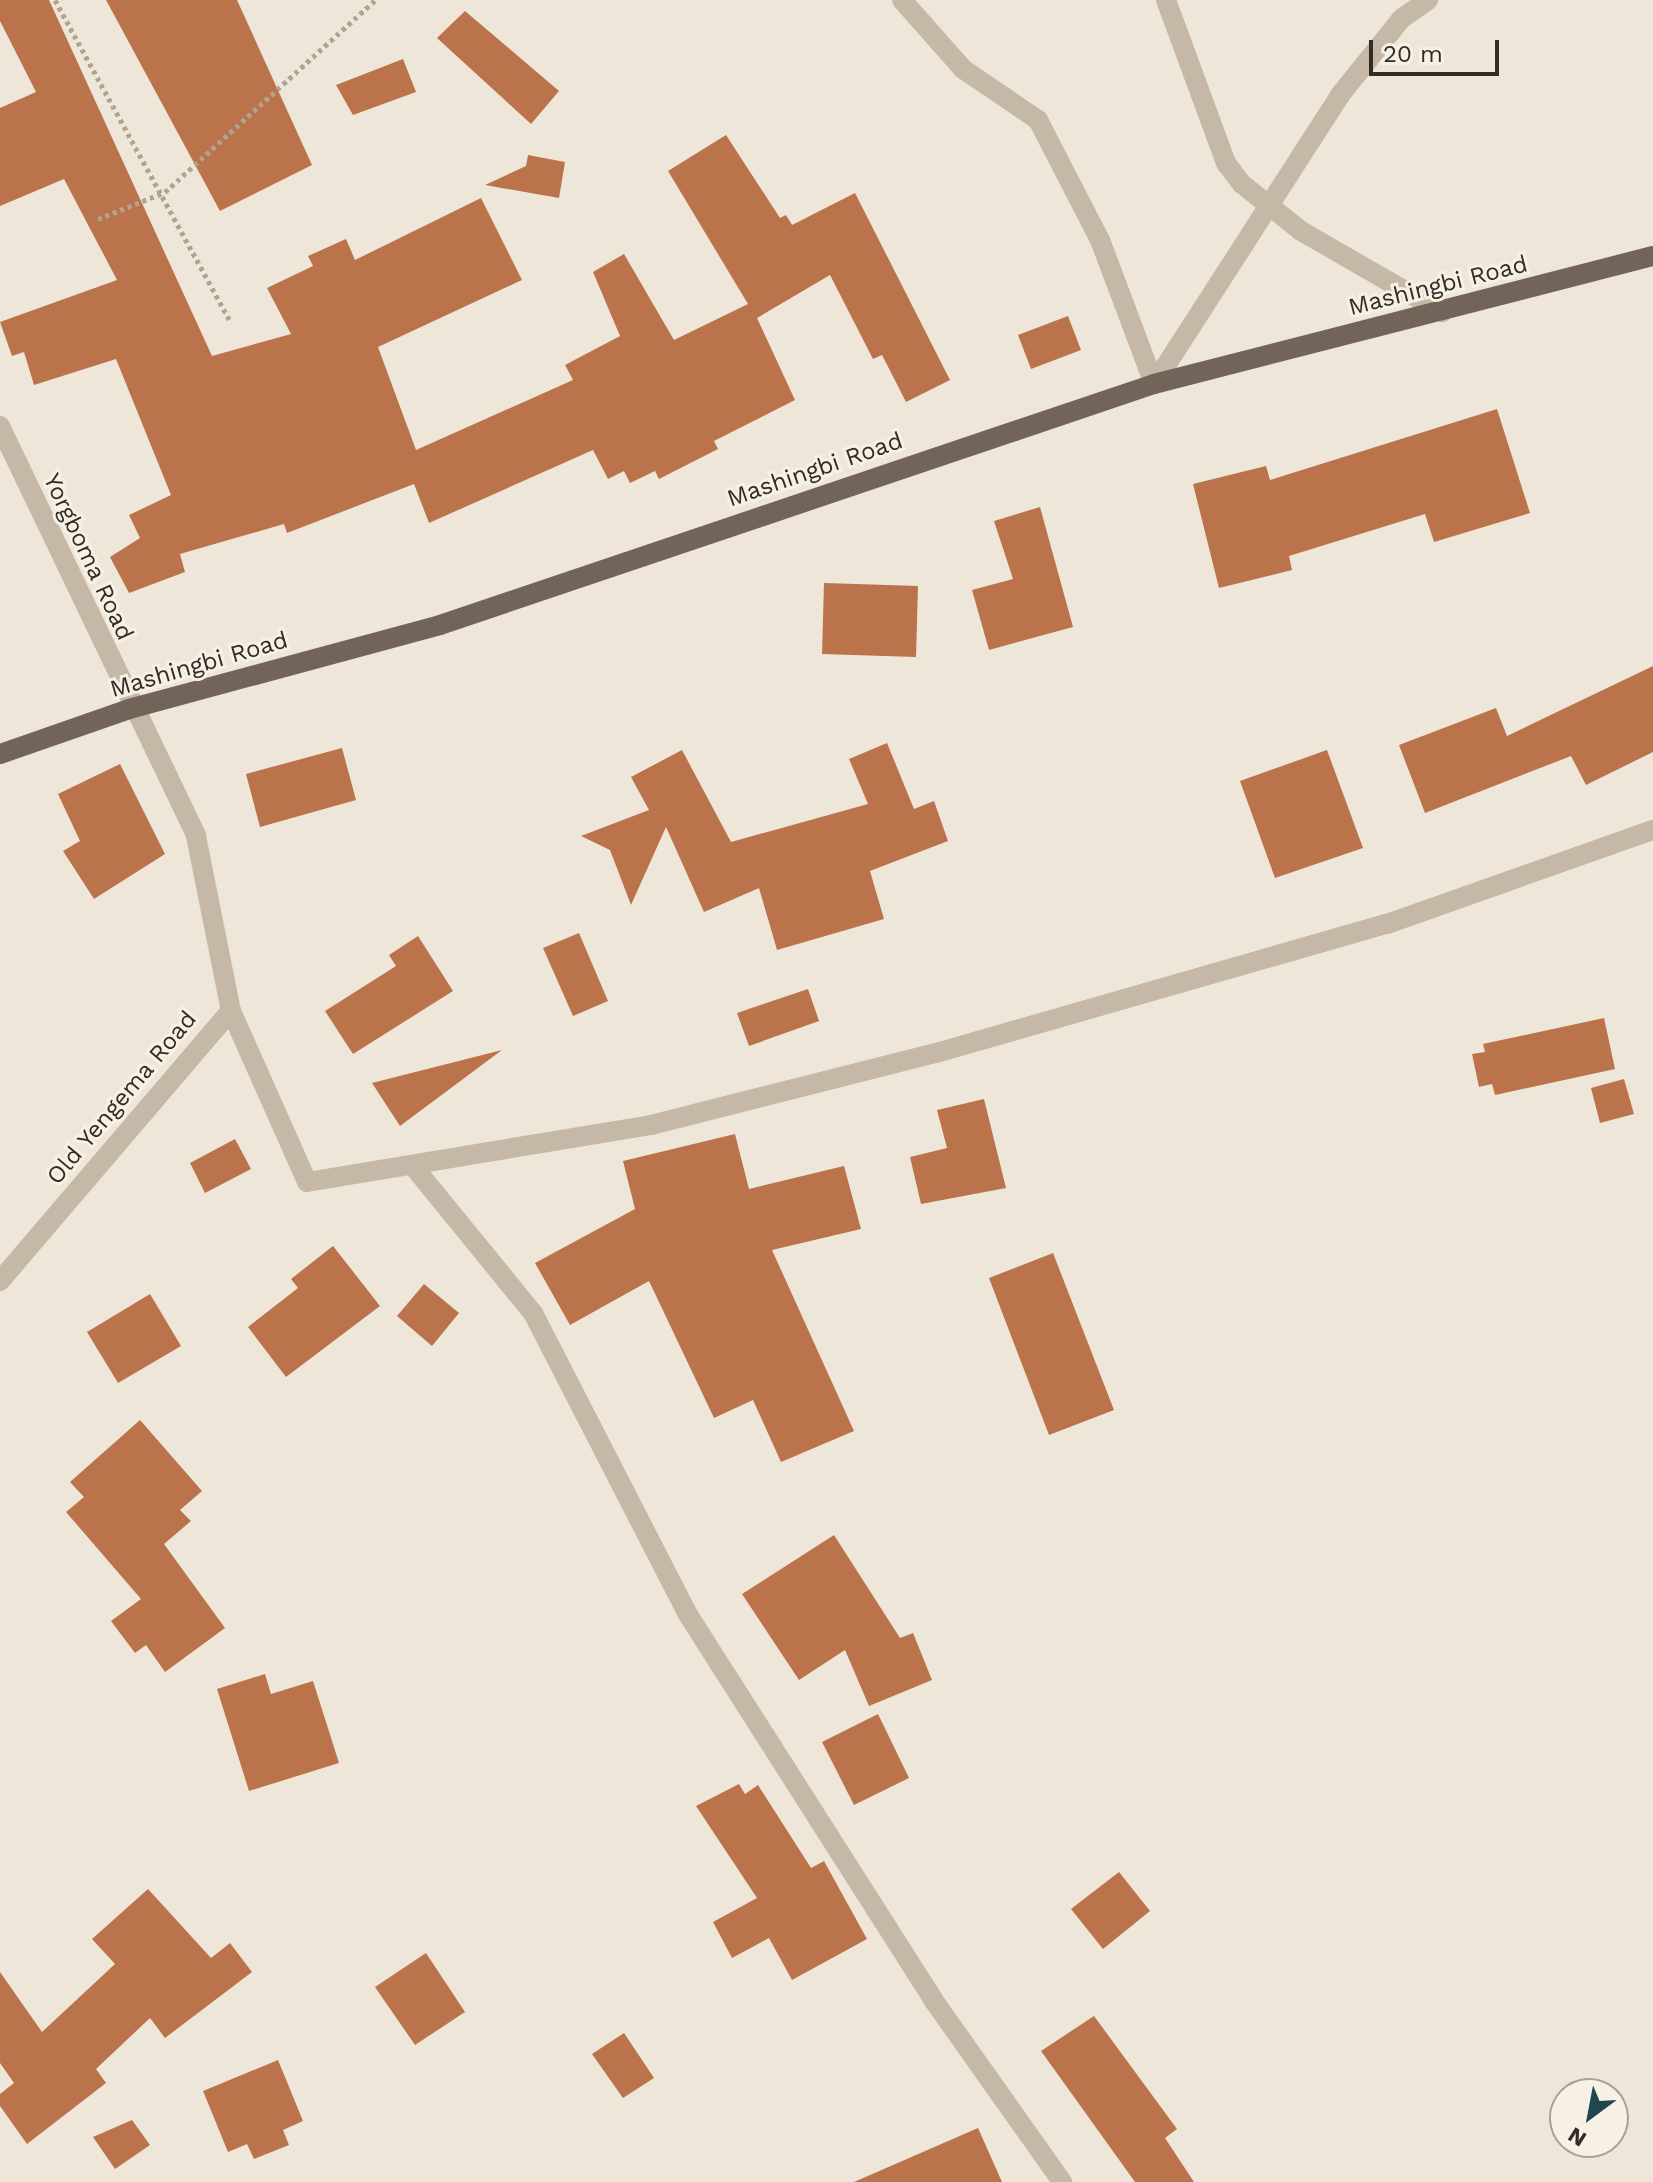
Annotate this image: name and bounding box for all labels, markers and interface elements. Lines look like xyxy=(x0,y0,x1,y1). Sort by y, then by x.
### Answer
scale bar xyxy=(1373,24,1503,74)
text: 20 m xyxy=(1383,40,1443,68)
street label: Mashingbi Road xyxy=(1345,250,1531,322)
street label: Mashingbi Road xyxy=(723,426,907,514)
street label: Yorgboma Road xyxy=(37,469,139,645)
street label: Mashingbi Road xyxy=(107,626,291,704)
street label: Old Yengema Road xyxy=(41,1005,203,1191)
north arrow xyxy=(1549,2078,1629,2158)
text: N xyxy=(1564,2122,1591,2152)

